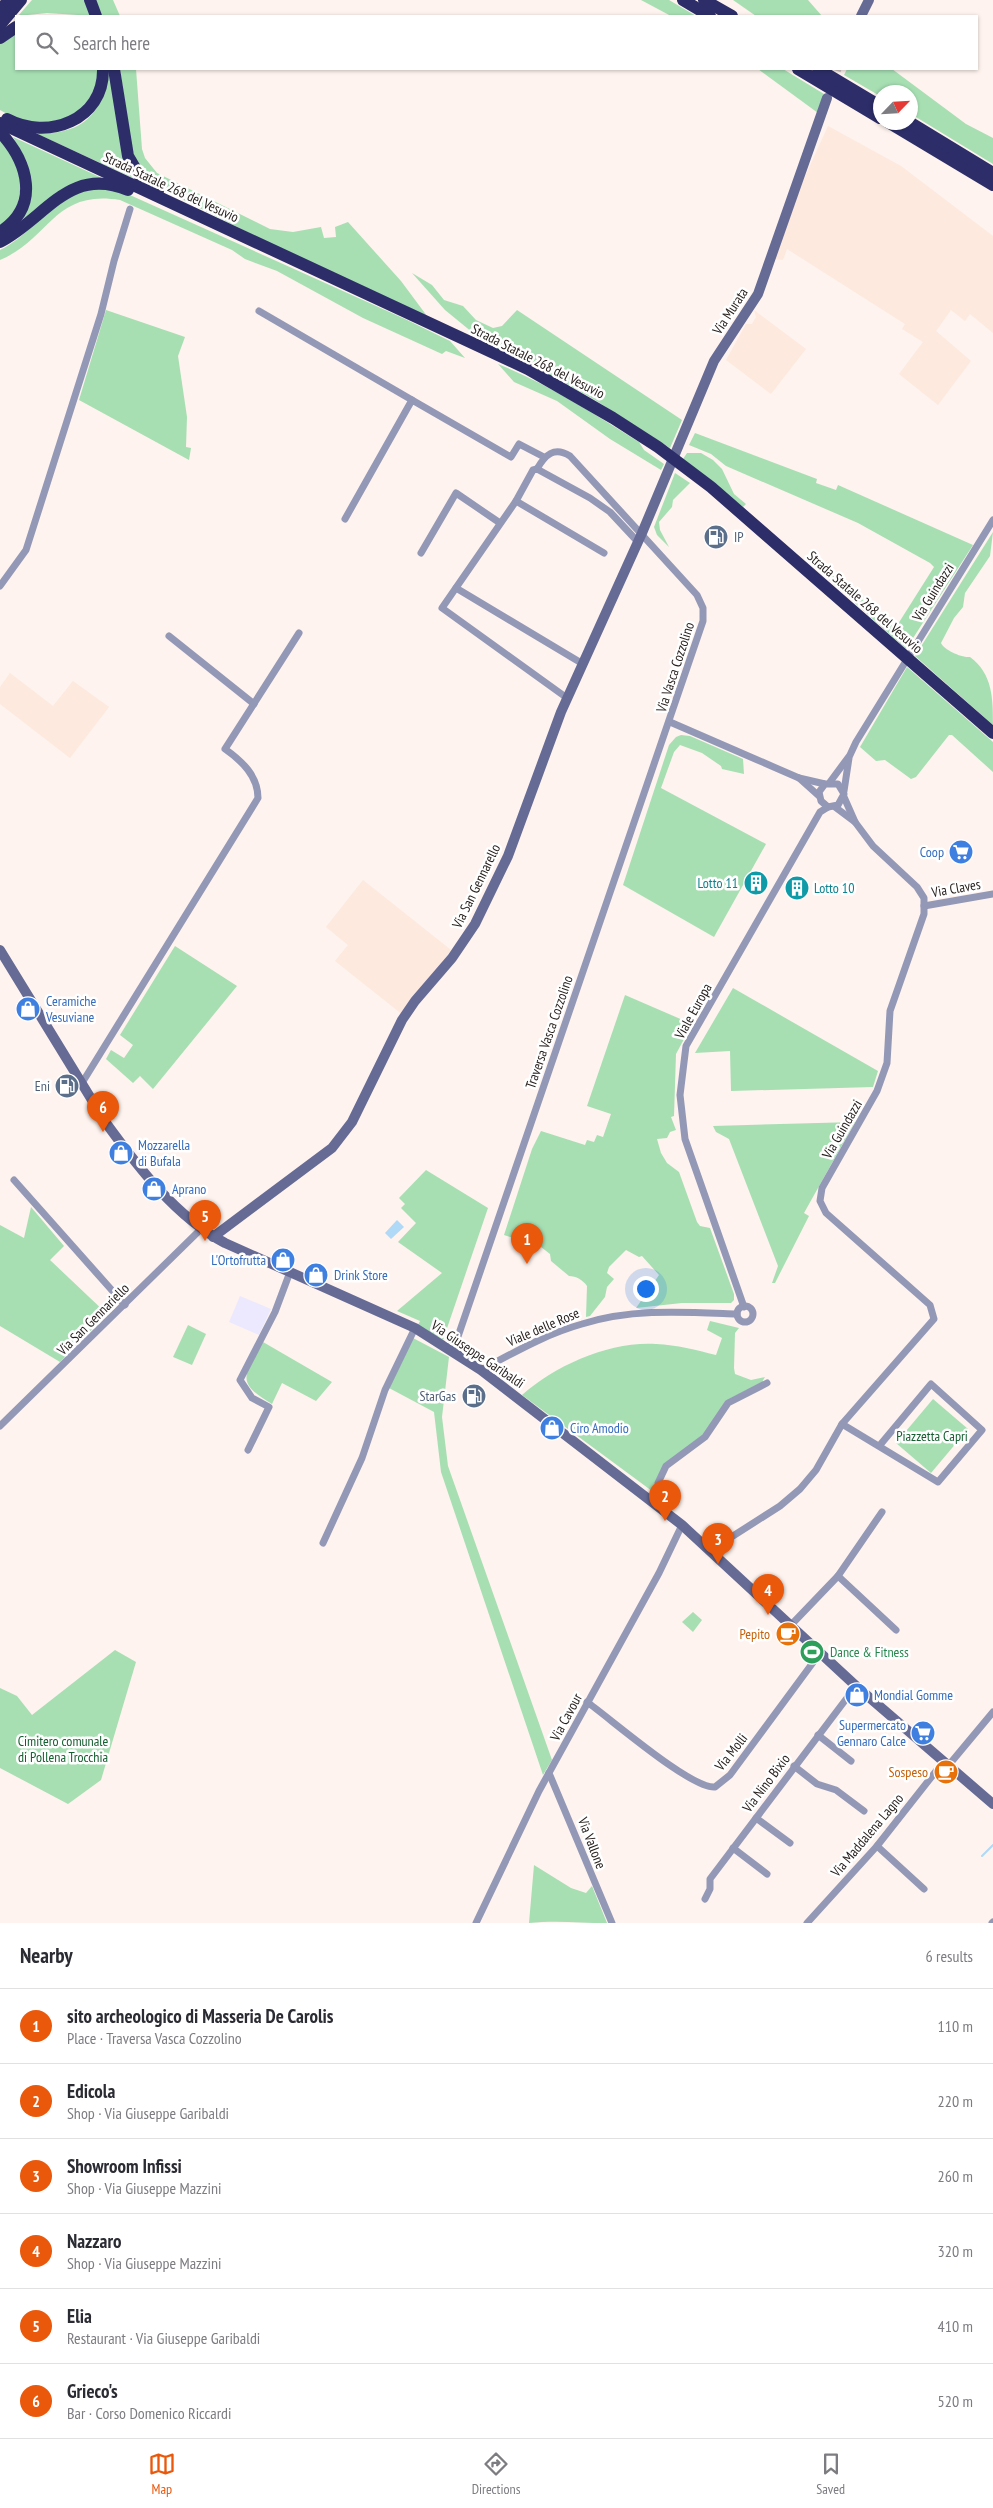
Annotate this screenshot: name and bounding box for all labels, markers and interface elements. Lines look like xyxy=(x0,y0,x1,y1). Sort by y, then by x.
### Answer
search box xyxy=(15,15,978,70)
icon: search xyxy=(33,29,61,57)
text: Search here xyxy=(73,31,150,55)
north arrow xyxy=(873,85,918,130)
street label: Strada Statale 268 del Vesuvio xyxy=(100,148,242,226)
street label: Via Murata xyxy=(708,284,752,339)
street label: Strada Statale 268 del Vesuvio xyxy=(468,320,608,402)
fuel station icon: IP xyxy=(703,524,729,550)
place label: IP xyxy=(734,528,744,546)
street label: Strada Statale 268 del Vesuvio xyxy=(804,547,926,657)
street label: Via Guindazzi xyxy=(908,560,958,625)
street label: Via Vasca Cozzolino xyxy=(652,620,698,715)
supermarket icon: Coop xyxy=(948,839,974,865)
street label: Via San Gennarello xyxy=(447,841,504,932)
place label: Coop xyxy=(920,843,944,861)
building icon: Lotto 11 xyxy=(743,870,769,896)
place label: Lotto 11 xyxy=(698,874,738,892)
building icon: Lotto 10 xyxy=(784,875,810,901)
street label: Via Claves xyxy=(929,875,982,901)
place label: Lotto 10 xyxy=(814,879,854,897)
street label: Traversa Vasca Cozzolino xyxy=(521,973,577,1091)
street label: Viale Europa xyxy=(670,980,716,1043)
place label: Ceramiche Vesuviane xyxy=(45,992,97,1026)
shop icon: Ceramiche Vesuviane xyxy=(15,996,41,1022)
fuel station icon: Eni xyxy=(54,1073,80,1099)
place label: Eni xyxy=(35,1077,50,1095)
pin: 6 xyxy=(87,1091,119,1132)
street label: Via Guindazzi xyxy=(817,1096,866,1163)
place label: Mozzarella di Bufala xyxy=(138,1136,190,1170)
shop icon: Mozzarella di Bufala xyxy=(108,1140,134,1166)
shop icon: Aprano xyxy=(141,1176,167,1202)
place label: Aprano xyxy=(172,1180,206,1198)
pin: 5 xyxy=(189,1200,221,1241)
pin: 1 xyxy=(511,1223,543,1264)
shop icon: L'Ortofrutta xyxy=(270,1247,296,1273)
place label: L'Ortofrutta xyxy=(211,1251,266,1269)
shop icon: Drink Store xyxy=(303,1262,329,1288)
place label: Drink Store xyxy=(334,1266,388,1284)
your location xyxy=(633,1276,659,1302)
street label: Via San Gennariello xyxy=(52,1279,133,1360)
street label: Viale delle Rose xyxy=(503,1304,582,1351)
street label: Via Giuseppe Garibaldi xyxy=(427,1316,528,1392)
fuel station icon: StarGas xyxy=(461,1383,487,1409)
place label: StarGas xyxy=(420,1387,456,1405)
shop icon: Ciro Amodio xyxy=(539,1415,565,1441)
place label: Ciro Amodio xyxy=(570,1419,629,1437)
park label: Piazzetta Capri xyxy=(896,1427,968,1445)
pin: 2 xyxy=(649,1480,681,1521)
pin: 3 xyxy=(702,1523,734,1564)
pin: 4 xyxy=(752,1574,784,1615)
cafe icon: Pepito xyxy=(775,1621,801,1647)
place label: Pepito xyxy=(739,1625,770,1643)
sports icon: Dance & Fitness xyxy=(799,1639,825,1665)
place label: Dance & Fitness xyxy=(830,1643,909,1661)
shop icon: Mondial Gomme xyxy=(844,1682,870,1708)
place label: Mondial Gomme xyxy=(874,1686,953,1704)
street label: Via Cavour xyxy=(546,1690,586,1745)
place label: Supermercato Gennaro Calce xyxy=(837,1716,906,1750)
supermarket icon: Supermercato Gennaro Calce xyxy=(910,1720,936,1746)
street label: Via Molli xyxy=(710,1730,751,1775)
park label: Cimitero comunale di Pollena Trocchia xyxy=(18,1732,109,1766)
street label: Via Nino Bixio xyxy=(738,1750,794,1816)
cafe icon: Sospeso xyxy=(933,1759,959,1785)
place label: Sospeso xyxy=(889,1763,928,1781)
street label: Via Maddalena Lagno xyxy=(826,1790,907,1881)
street label: Via Vallone xyxy=(574,1814,610,1872)
text: Nearby xyxy=(20,1942,73,1969)
text: 6 results xyxy=(926,1946,973,1966)
text: sito archeologico di Masseria De Carolis xyxy=(67,2004,334,2028)
text: 1 xyxy=(32,2016,40,2036)
text: 110 m xyxy=(938,2016,973,2036)
text: Place · Traversa Vasca Cozzolino xyxy=(67,2028,242,2048)
text: Edicola xyxy=(67,2079,115,2103)
text: 2 xyxy=(32,2091,40,2111)
text: 220 m xyxy=(938,2091,973,2111)
text: Shop · Via Giuseppe Garibaldi xyxy=(67,2103,229,2123)
text: Showroom Infissi xyxy=(67,2154,182,2178)
text: 3 xyxy=(32,2166,40,2186)
text: 260 m xyxy=(938,2166,973,2186)
text: Shop · Via Giuseppe Mazzini xyxy=(67,2178,222,2198)
text: Nazzaro xyxy=(67,2229,121,2253)
text: 4 xyxy=(32,2241,40,2261)
text: 320 m xyxy=(938,2241,973,2261)
text: Shop · Via Giuseppe Mazzini xyxy=(67,2253,222,2273)
text: Elia xyxy=(67,2304,92,2328)
text: 5 xyxy=(32,2316,40,2336)
text: 410 m xyxy=(938,2316,973,2336)
text: Restaurant · Via Giuseppe Garibaldi xyxy=(67,2328,260,2348)
text: Grieco's xyxy=(67,2379,118,2403)
text: 6 xyxy=(32,2391,40,2411)
text: 520 m xyxy=(938,2391,973,2411)
text: Bar · Corso Domenico Riccardi xyxy=(67,2403,231,2423)
tab: Map xyxy=(148,2450,176,2498)
tab: Directions xyxy=(472,2450,520,2498)
tab: Saved xyxy=(816,2450,845,2498)

